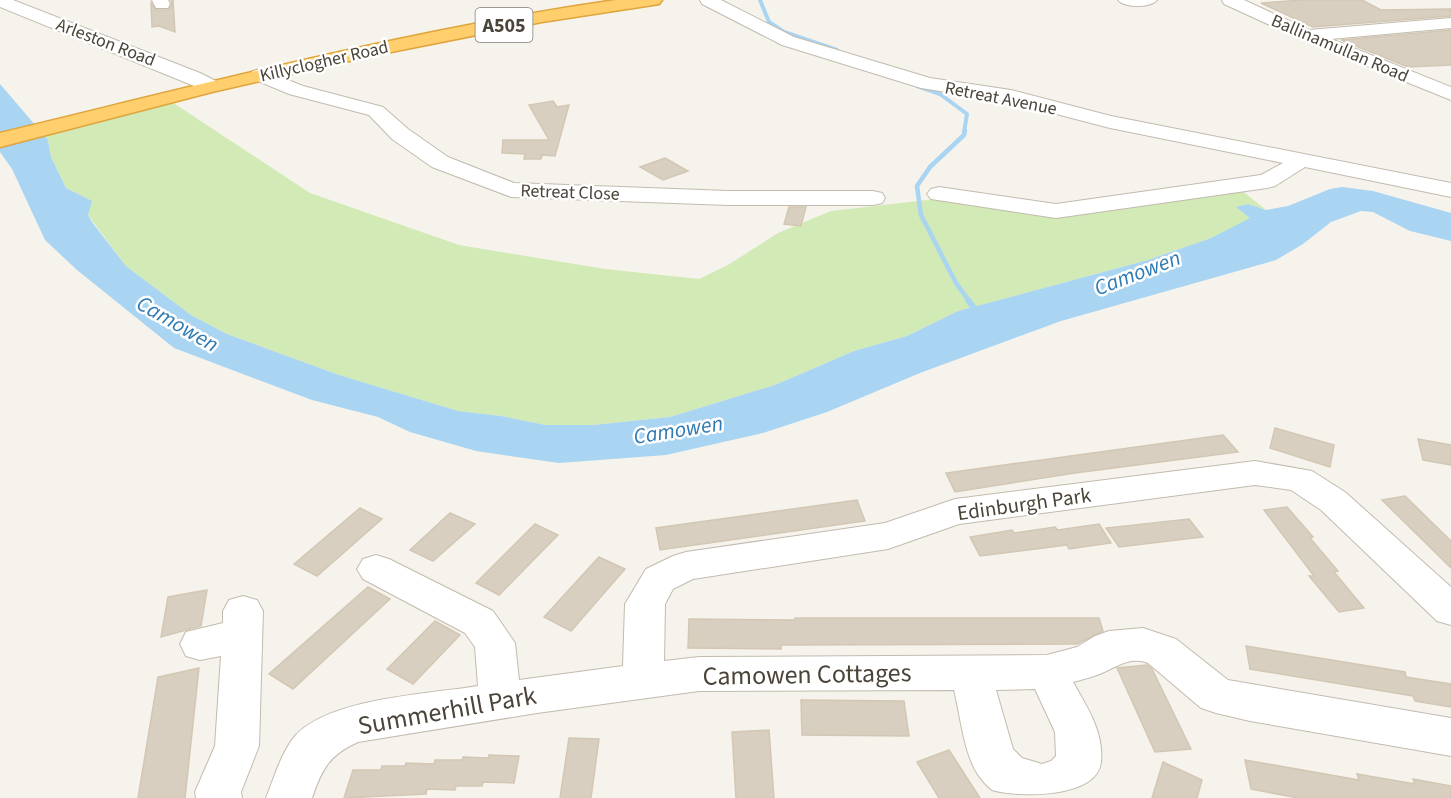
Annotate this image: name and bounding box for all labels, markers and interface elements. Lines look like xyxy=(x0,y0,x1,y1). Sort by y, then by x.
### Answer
road number: A505 xyxy=(476,8,532,42)
street label: Ballinamullan Road xyxy=(1267,8,1412,89)
street label: Arleston Road xyxy=(53,12,159,73)
street label: Killyclogher Road xyxy=(257,35,391,88)
street label: Retreat Avenue xyxy=(943,75,1059,122)
street label: Retreat Close xyxy=(520,178,620,207)
water label: Camowen xyxy=(1090,242,1185,304)
water label: Camowen xyxy=(130,287,225,360)
water label: Camowen xyxy=(631,407,725,453)
street label: Edinburgh Park xyxy=(955,480,1093,528)
street label: Camowen Cottages xyxy=(702,654,912,695)
street label: Summerhill Park xyxy=(355,677,539,744)

